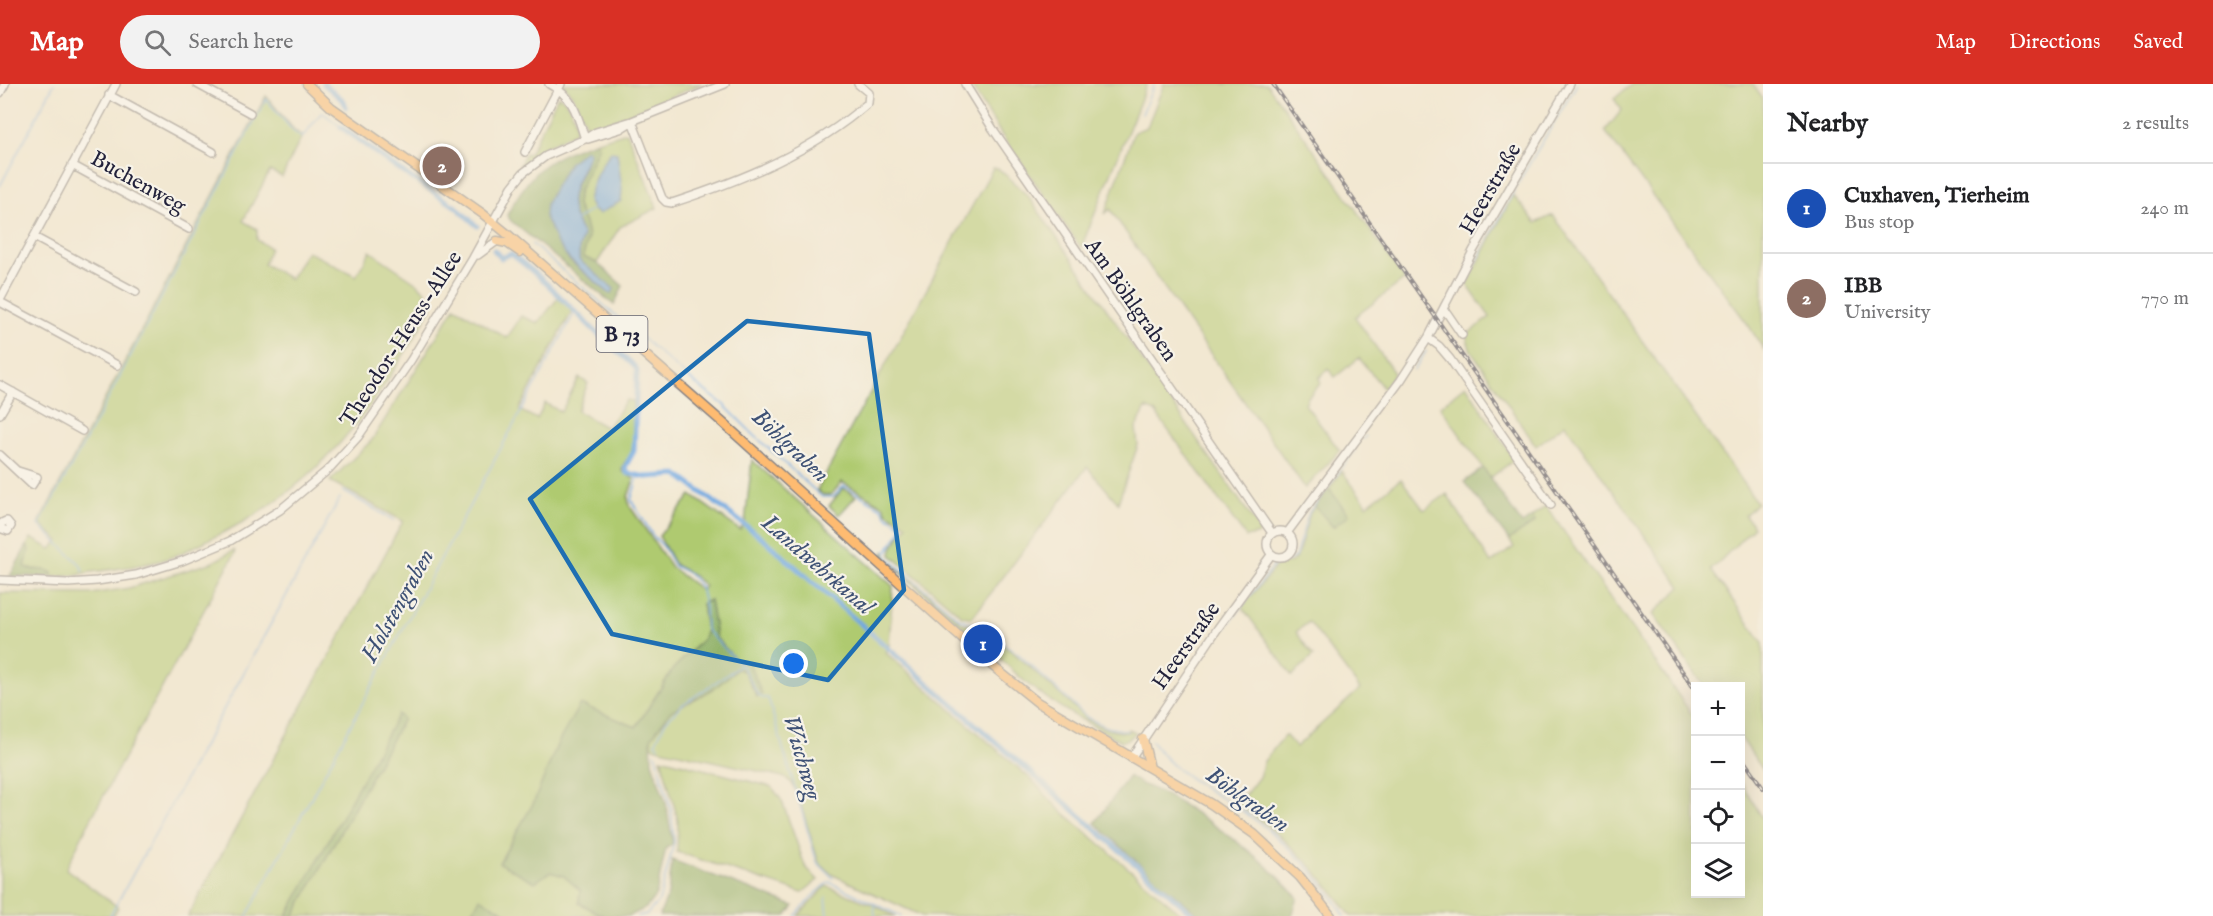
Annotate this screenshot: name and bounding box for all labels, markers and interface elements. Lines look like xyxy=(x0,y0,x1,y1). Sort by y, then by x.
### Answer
search box xyxy=(120,15,540,69)
text: Map xyxy=(30,25,84,60)
icon: search xyxy=(141,26,174,59)
text: Search here xyxy=(189,28,293,56)
text: Map xyxy=(1936,29,1976,56)
text: Directions xyxy=(2009,29,2100,56)
text: Saved xyxy=(2133,29,2183,56)
text: Nearby xyxy=(1787,107,1868,140)
text: 2 results xyxy=(2122,111,2189,136)
street label: Heerstraße xyxy=(1453,138,1528,240)
pin: 2 xyxy=(422,144,462,188)
street label: Buchenweg xyxy=(85,145,192,221)
text: Cuxhaven, Tierheim xyxy=(1844,182,2029,210)
text: 1 xyxy=(1803,196,1810,221)
text: 240 m xyxy=(2140,196,2189,221)
text: Bus stop xyxy=(1844,210,1914,235)
street label: Am Böhlgraben xyxy=(1077,232,1183,367)
street label: Theodor-Heuss-Allee xyxy=(334,246,469,432)
text: IBB xyxy=(1844,272,1882,300)
text: 2 xyxy=(1802,286,1811,311)
text: 770 m xyxy=(2141,286,2189,311)
text: University xyxy=(1844,300,1931,325)
road number: B 73 xyxy=(596,316,648,352)
water label: Böhlgraben xyxy=(744,402,836,490)
water label: Landwehrkanal xyxy=(754,507,881,624)
water label: Holstengraben xyxy=(354,544,442,669)
street label: Heerstraße xyxy=(1146,597,1227,696)
pin: 1 xyxy=(964,622,1002,666)
your location xyxy=(779,649,808,678)
map controls xyxy=(1691,682,1745,898)
button: + xyxy=(1691,682,1745,736)
water label: Wischweg xyxy=(775,711,829,804)
button: − xyxy=(1691,736,1745,790)
water label: Böhlgraben xyxy=(1199,760,1295,840)
button: locate xyxy=(1691,790,1745,844)
button: layers xyxy=(1691,844,1745,898)

